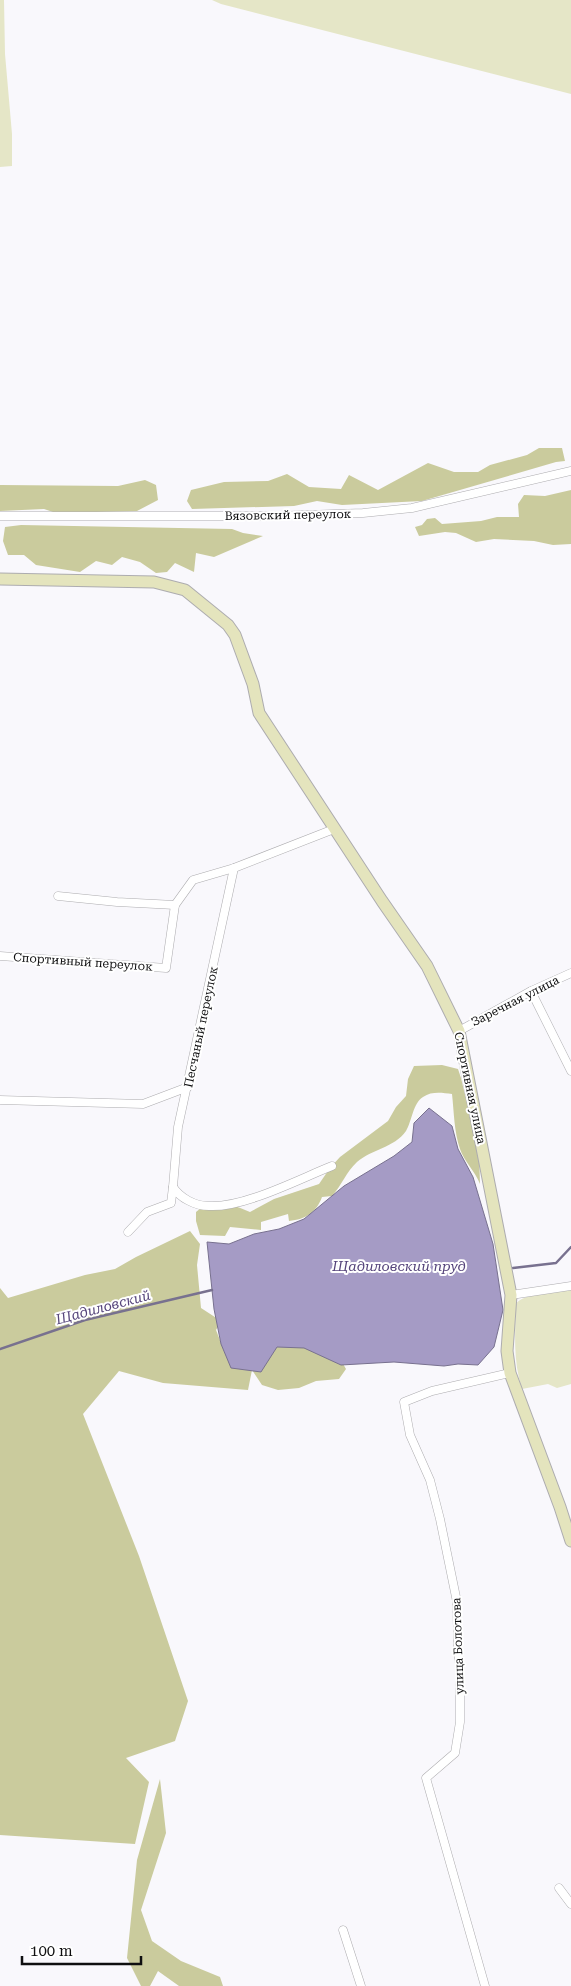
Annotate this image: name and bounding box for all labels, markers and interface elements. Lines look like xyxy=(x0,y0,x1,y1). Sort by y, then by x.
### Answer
street label: Вязовский переулок xyxy=(225,507,352,523)
street label: Спортивный переулок xyxy=(13,950,154,974)
street label: Песчаный переулок xyxy=(181,965,221,1089)
street label: Заречная улица xyxy=(469,973,562,1029)
street label: Спортивная улица xyxy=(451,1031,489,1146)
water label: Щадиловский пруд xyxy=(331,1258,466,1274)
water label: Щадиловский xyxy=(53,1287,153,1328)
street label: улица Болотова xyxy=(449,1597,467,1695)
scale bar xyxy=(22,1934,141,1966)
text: 100 m xyxy=(30,1942,73,1960)

